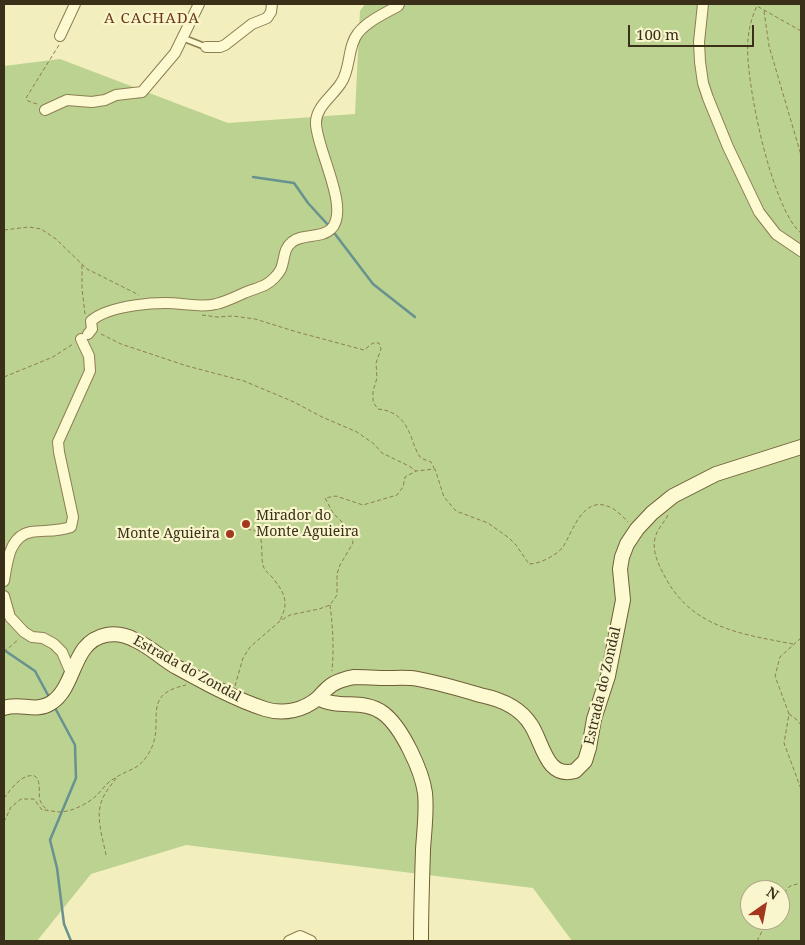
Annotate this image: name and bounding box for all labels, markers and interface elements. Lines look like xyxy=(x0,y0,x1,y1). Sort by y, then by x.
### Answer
district label: A CACHADA xyxy=(103,10,201,28)
scale bar xyxy=(630,15,756,47)
text: 100 m xyxy=(636,24,679,44)
place label: Mirador do Monte Aguieira xyxy=(256,508,359,540)
marker: Mirador do Monte Aguieira xyxy=(240,518,252,530)
place label: Monte Aguieira xyxy=(117,526,220,542)
marker: Monte Aguieira xyxy=(224,528,236,540)
street label: Estrada do Zondal xyxy=(581,625,625,747)
street label: Estrada do Zondal xyxy=(130,632,244,706)
north arrow xyxy=(740,880,790,930)
text: N xyxy=(763,882,783,904)

